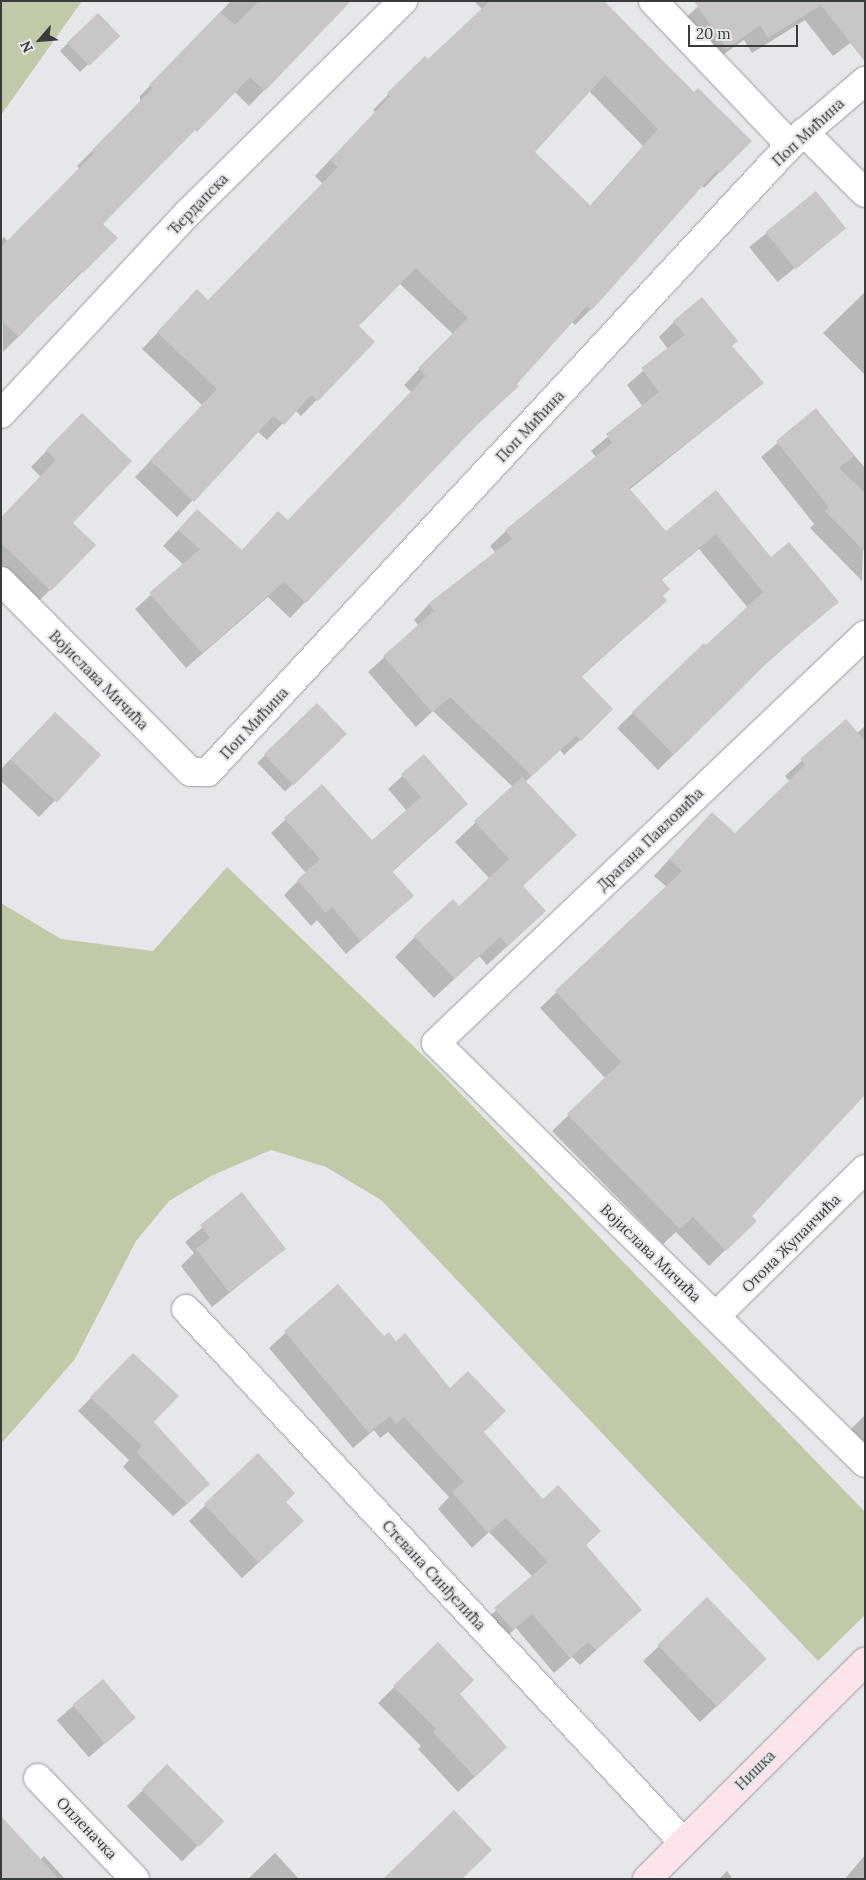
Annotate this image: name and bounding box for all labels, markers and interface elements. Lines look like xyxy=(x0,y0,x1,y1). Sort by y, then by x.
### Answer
north arrow xyxy=(15,15,65,65)
scale bar xyxy=(691,15,801,47)
text: 20 m xyxy=(696,24,731,43)
text: N xyxy=(16,38,37,56)
street label: Поп Мићина xyxy=(768,94,848,170)
street label: Ђердапска xyxy=(164,170,232,238)
street label: Поп Мићина xyxy=(492,386,568,466)
street label: Војислава Мичића xyxy=(46,627,152,733)
street label: Поп Мићина xyxy=(216,683,292,763)
street label: Драгана Павловића xyxy=(593,784,707,894)
street label: Отона Жупанчића xyxy=(738,1190,844,1296)
street label: Војислава Мичића xyxy=(597,1200,705,1306)
street label: Стевана Синђелића xyxy=(378,1516,490,1634)
street label: Нишка xyxy=(731,1746,779,1794)
street label: Опленачка xyxy=(53,1793,121,1863)

